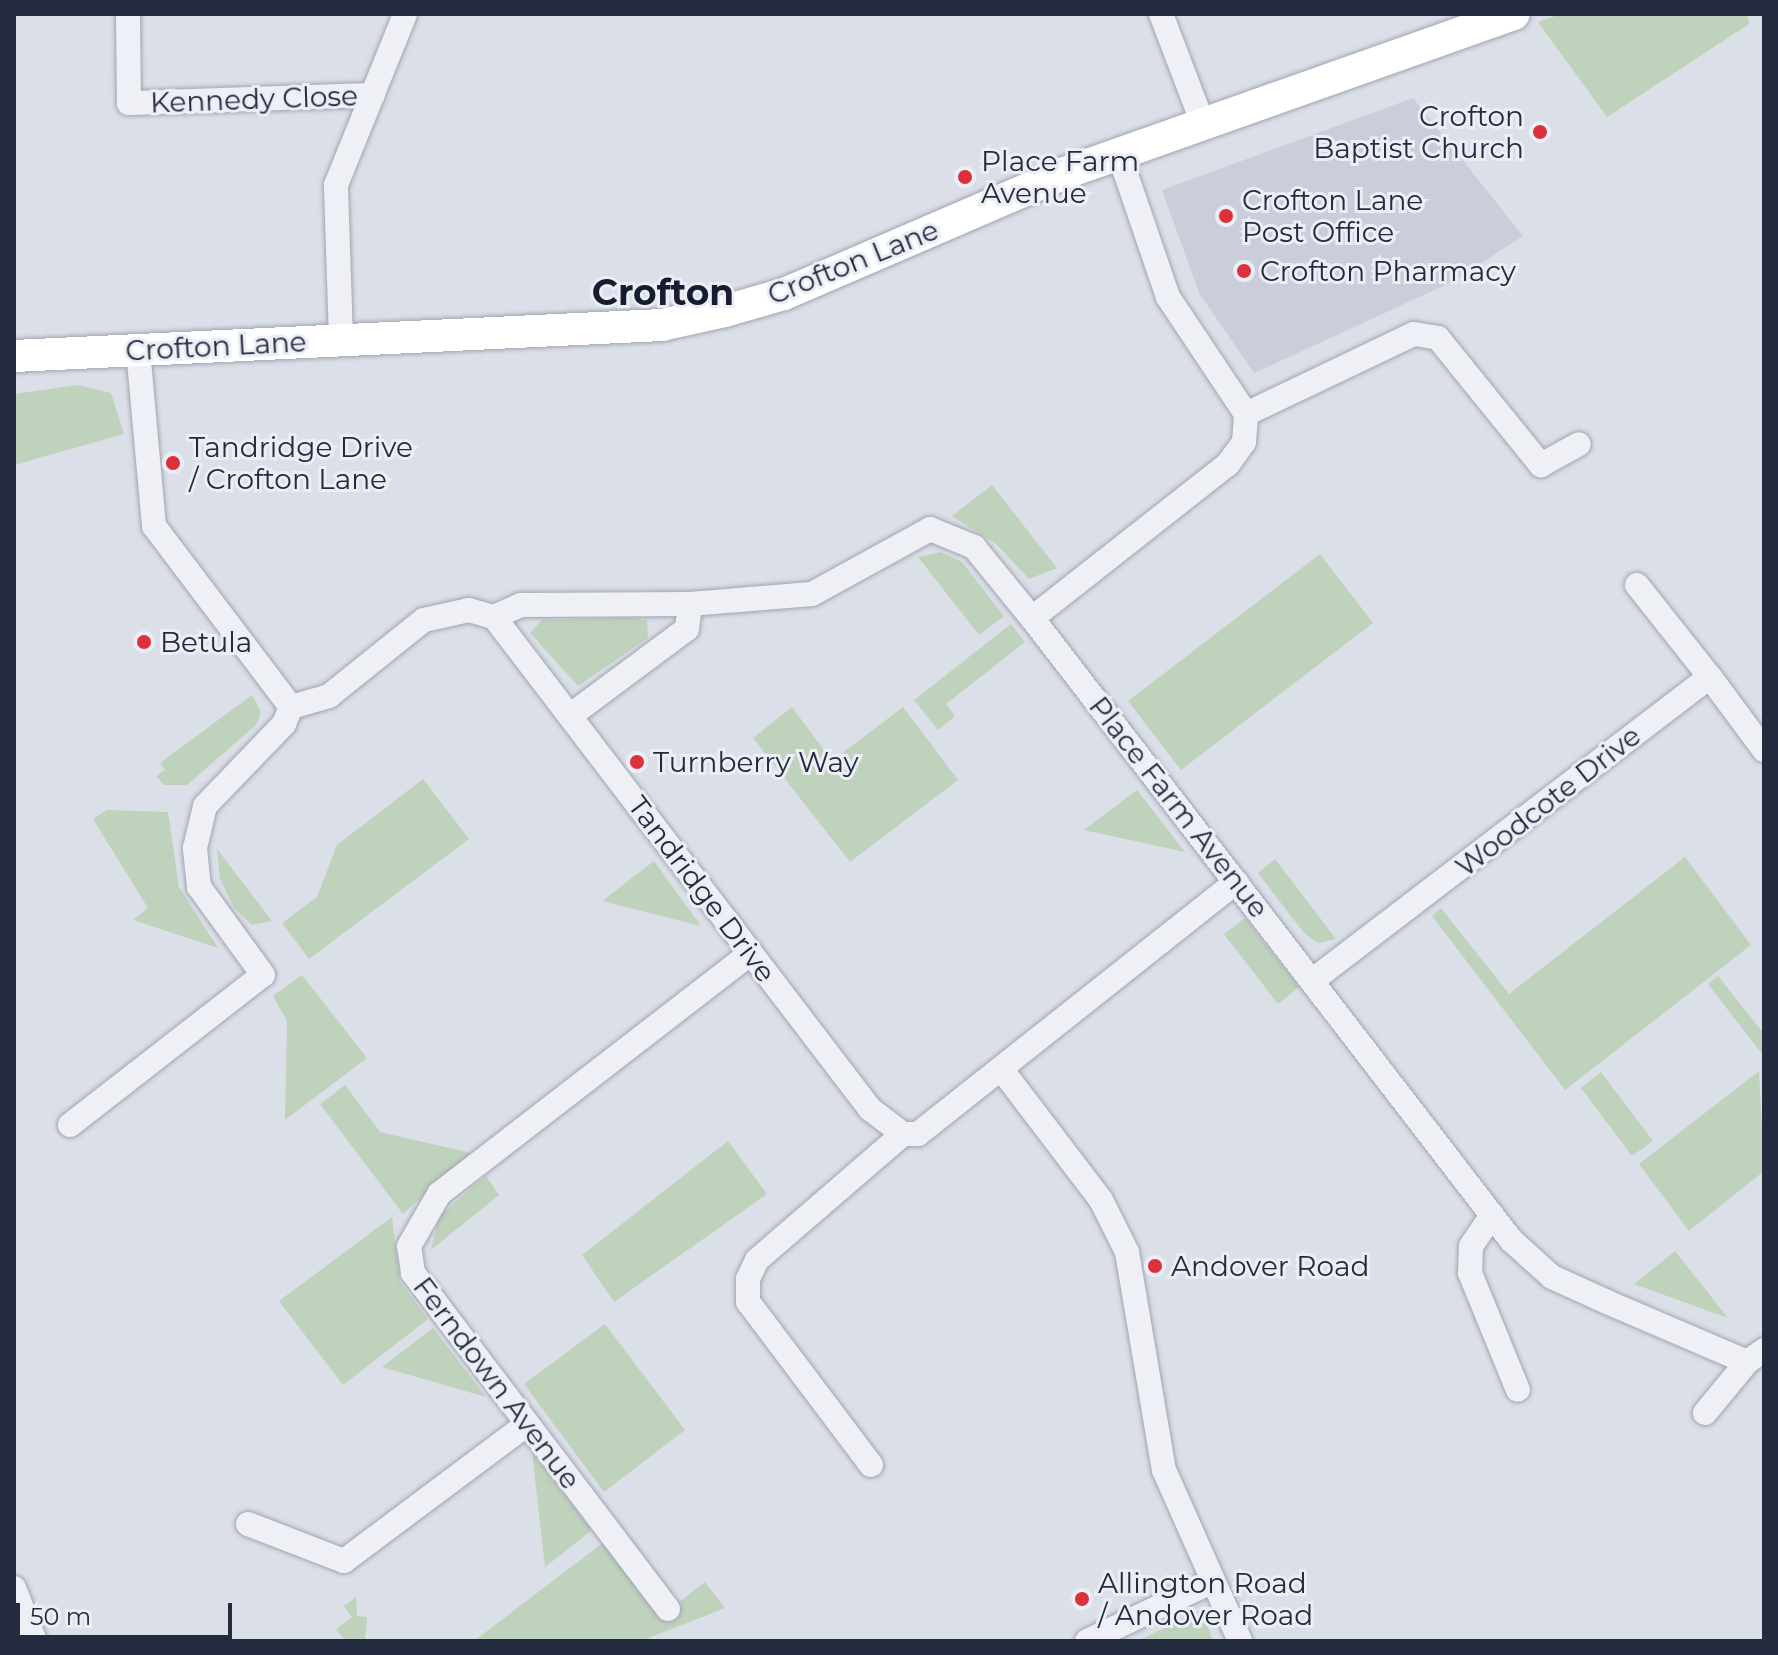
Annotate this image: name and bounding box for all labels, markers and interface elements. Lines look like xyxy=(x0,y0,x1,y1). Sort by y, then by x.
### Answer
street label: Kennedy Close xyxy=(150,79,358,119)
place label: Crofton Baptist Church xyxy=(1313,99,1524,165)
marker: Crofton Baptist Church xyxy=(1531,123,1549,141)
place label: Place Farm Avenue xyxy=(981,144,1139,210)
marker: Place Farm Avenue xyxy=(956,168,974,186)
place label: Crofton Lane Post Office xyxy=(1242,183,1423,249)
marker: Crofton Lane Post Office xyxy=(1217,207,1235,225)
street label: Crofton Lane xyxy=(763,212,943,312)
place label: Crofton Pharmacy xyxy=(1260,254,1516,288)
marker: Crofton Pharmacy xyxy=(1235,262,1253,280)
district label: Crofton xyxy=(592,271,734,315)
street label: Crofton Lane xyxy=(125,324,307,368)
place label: Tandridge Drive / Crofton Lane xyxy=(189,430,413,496)
marker: Tandridge Drive / Crofton Lane xyxy=(164,454,182,472)
place label: Betula xyxy=(160,625,252,659)
marker: Betula xyxy=(135,633,153,651)
street label: Place Farm Avenue xyxy=(1082,690,1276,924)
street label: Woodcote Drive xyxy=(1449,718,1647,884)
place label: Turnberry Way xyxy=(653,745,859,779)
marker: Turnberry Way xyxy=(628,753,646,771)
street label: Tandridge Drive xyxy=(621,789,783,989)
place label: Andover Road xyxy=(1171,1249,1370,1283)
marker: Andover Road xyxy=(1146,1257,1164,1275)
street label: Ferndown Avenue xyxy=(406,1270,588,1496)
place label: Allington Road / Andover Road xyxy=(1098,1566,1313,1632)
scale bar xyxy=(20,1587,236,1637)
marker: Allington Road / Andover Road xyxy=(1073,1590,1091,1608)
text: 50 m xyxy=(30,1602,91,1631)

